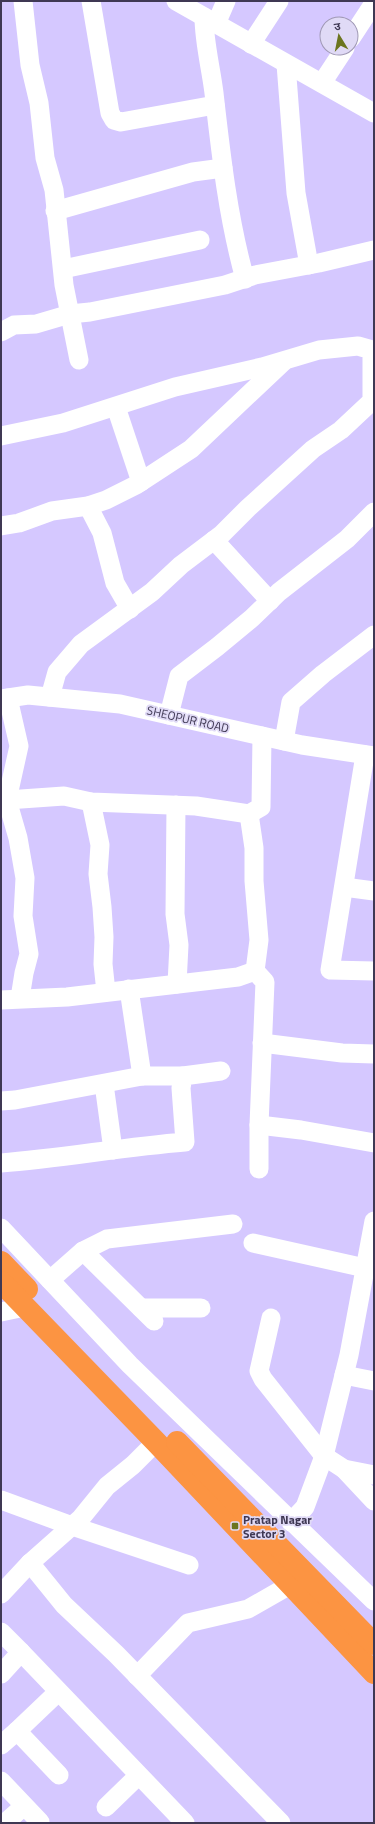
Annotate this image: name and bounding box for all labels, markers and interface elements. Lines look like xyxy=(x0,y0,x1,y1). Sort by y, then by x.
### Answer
north arrow xyxy=(319,16,359,56)
text: उ xyxy=(333,18,342,35)
street label: SHEOPUR ROAD xyxy=(145,700,231,738)
place label: Pratap Nagar Sector 3 xyxy=(243,1510,312,1543)
marker: Pratap Nagar Sector 3 xyxy=(230,1521,240,1531)

